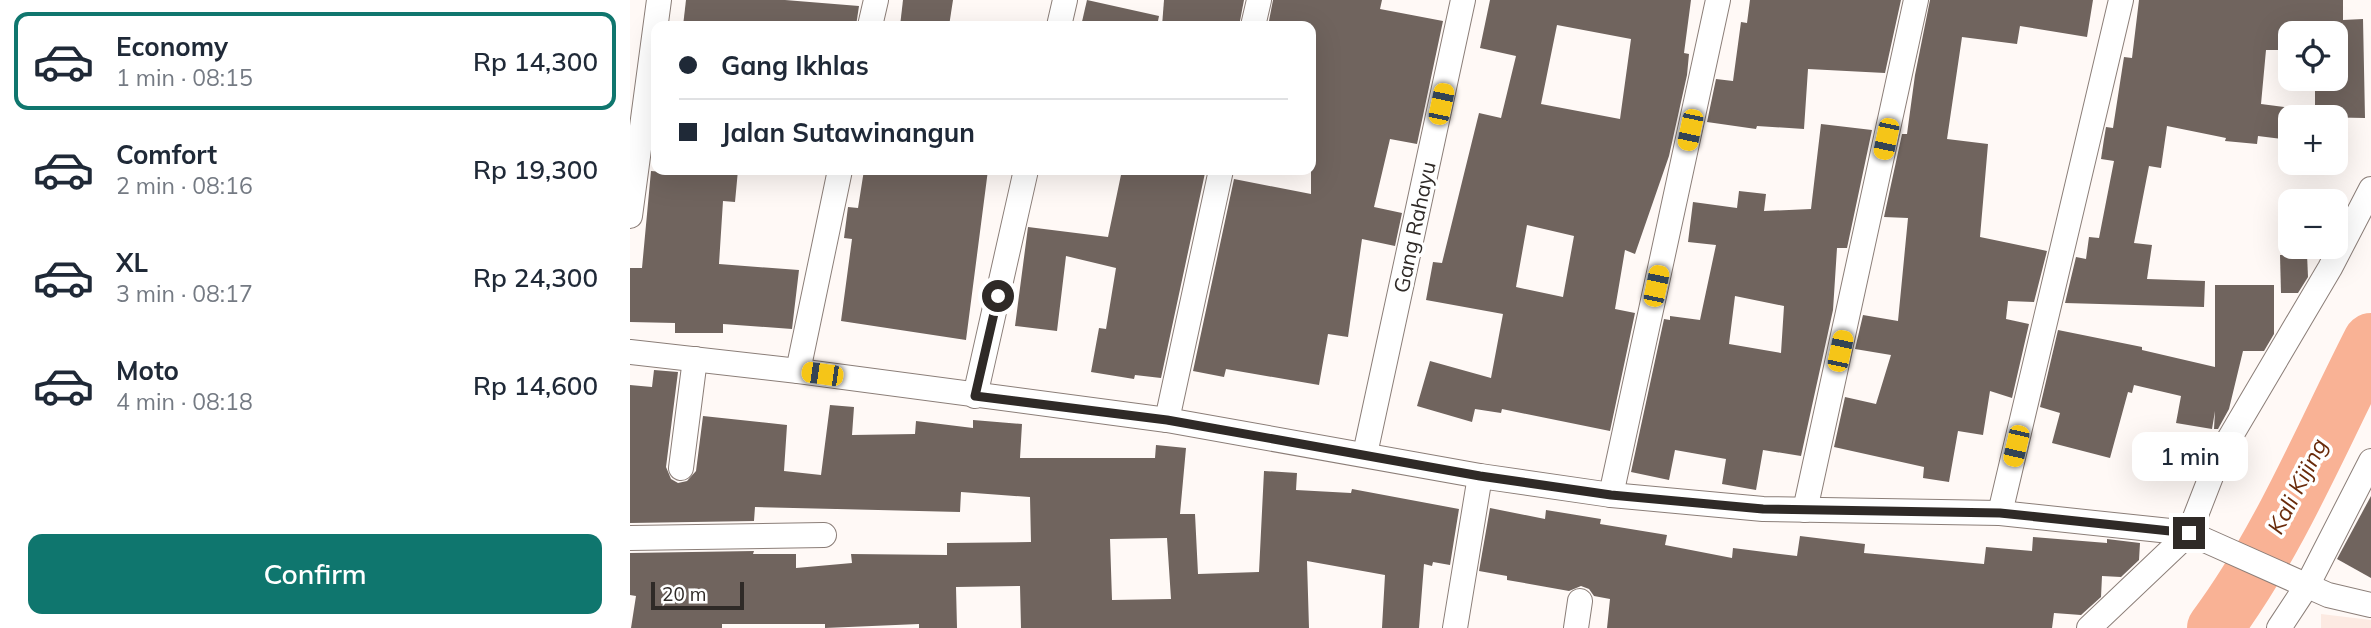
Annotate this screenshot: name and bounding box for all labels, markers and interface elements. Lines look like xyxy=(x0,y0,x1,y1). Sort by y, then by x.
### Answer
map controls xyxy=(2278,21,2348,259)
button: locate xyxy=(2278,21,2348,91)
icon: car xyxy=(32,30,95,93)
text: Economy xyxy=(116,30,228,63)
text: Rp 14,300 xyxy=(473,45,598,78)
text: Gang Ikhlas xyxy=(721,49,869,82)
text: 1 min · 08:15 xyxy=(116,63,253,92)
car xyxy=(1427,81,1456,127)
button: + xyxy=(2278,105,2348,175)
car xyxy=(1676,107,1705,153)
text: Jalan Sutawinangun xyxy=(721,116,975,149)
car xyxy=(1872,116,1901,162)
icon: car xyxy=(32,138,95,201)
text: Comfort xyxy=(116,138,217,171)
text: Rp 19,300 xyxy=(473,153,598,186)
street label: Gang Rahayu xyxy=(1387,159,1441,295)
text: 2 min · 08:16 xyxy=(116,171,253,200)
button: − xyxy=(2278,189,2348,259)
icon: car xyxy=(32,246,95,309)
text: XL xyxy=(116,246,148,279)
text: Rp 24,300 xyxy=(473,261,598,294)
car xyxy=(1642,263,1671,309)
text: 3 min · 08:17 xyxy=(116,279,253,308)
route start xyxy=(982,280,1014,312)
car xyxy=(1826,328,1855,374)
icon: car xyxy=(32,354,95,417)
text: Moto xyxy=(116,354,179,387)
car xyxy=(800,361,845,387)
text: Rp 14,600 xyxy=(473,369,598,402)
text: 4 min · 08:18 xyxy=(116,387,253,416)
car xyxy=(2002,423,2031,469)
callout: 1 min xyxy=(2131,432,2247,480)
water label: Kali Kijing xyxy=(2261,433,2334,539)
text: 1 min xyxy=(2160,442,2220,471)
route end xyxy=(2173,517,2205,549)
button: Confirm xyxy=(28,534,602,614)
scale bar xyxy=(651,579,744,611)
text: 20 m xyxy=(662,582,706,606)

